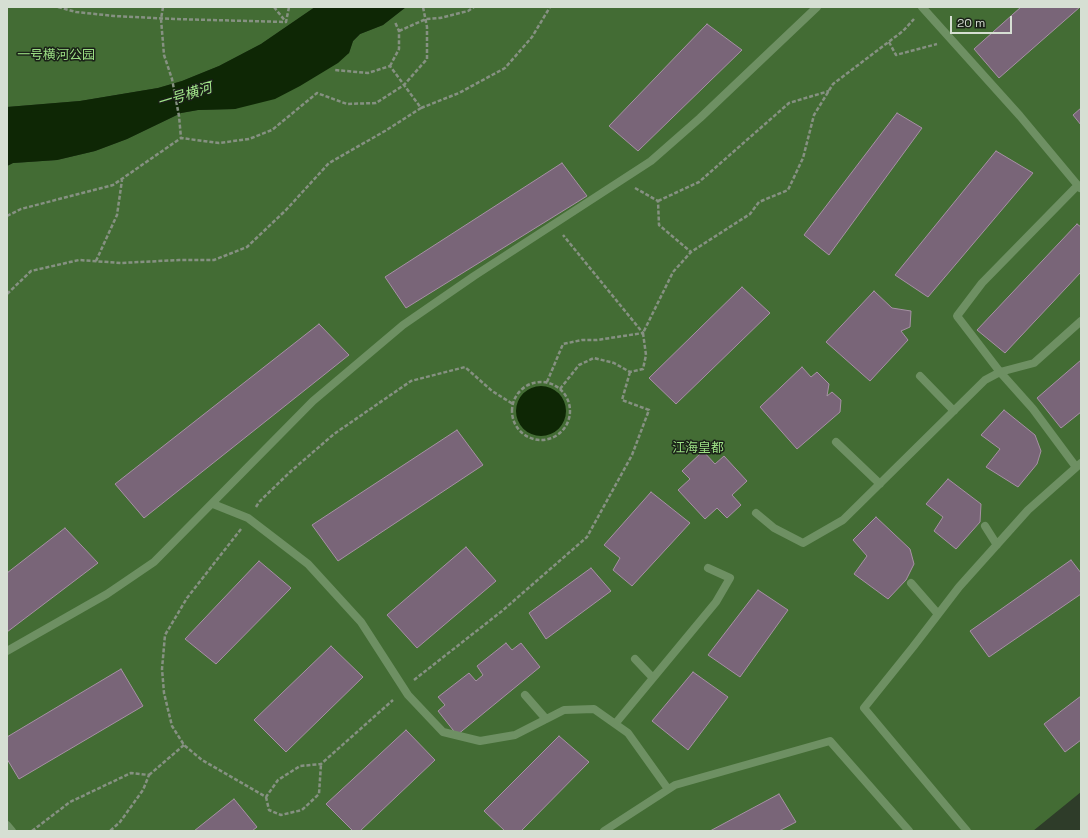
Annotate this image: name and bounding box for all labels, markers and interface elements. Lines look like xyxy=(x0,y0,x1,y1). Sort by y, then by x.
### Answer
scale bar xyxy=(952,8,1014,34)
text: 20 m xyxy=(957,15,985,31)
park label: 一号横河公园 xyxy=(17,47,95,63)
water label: 一号横河 xyxy=(156,80,214,112)
park label: 江海皇都 xyxy=(672,440,724,456)

